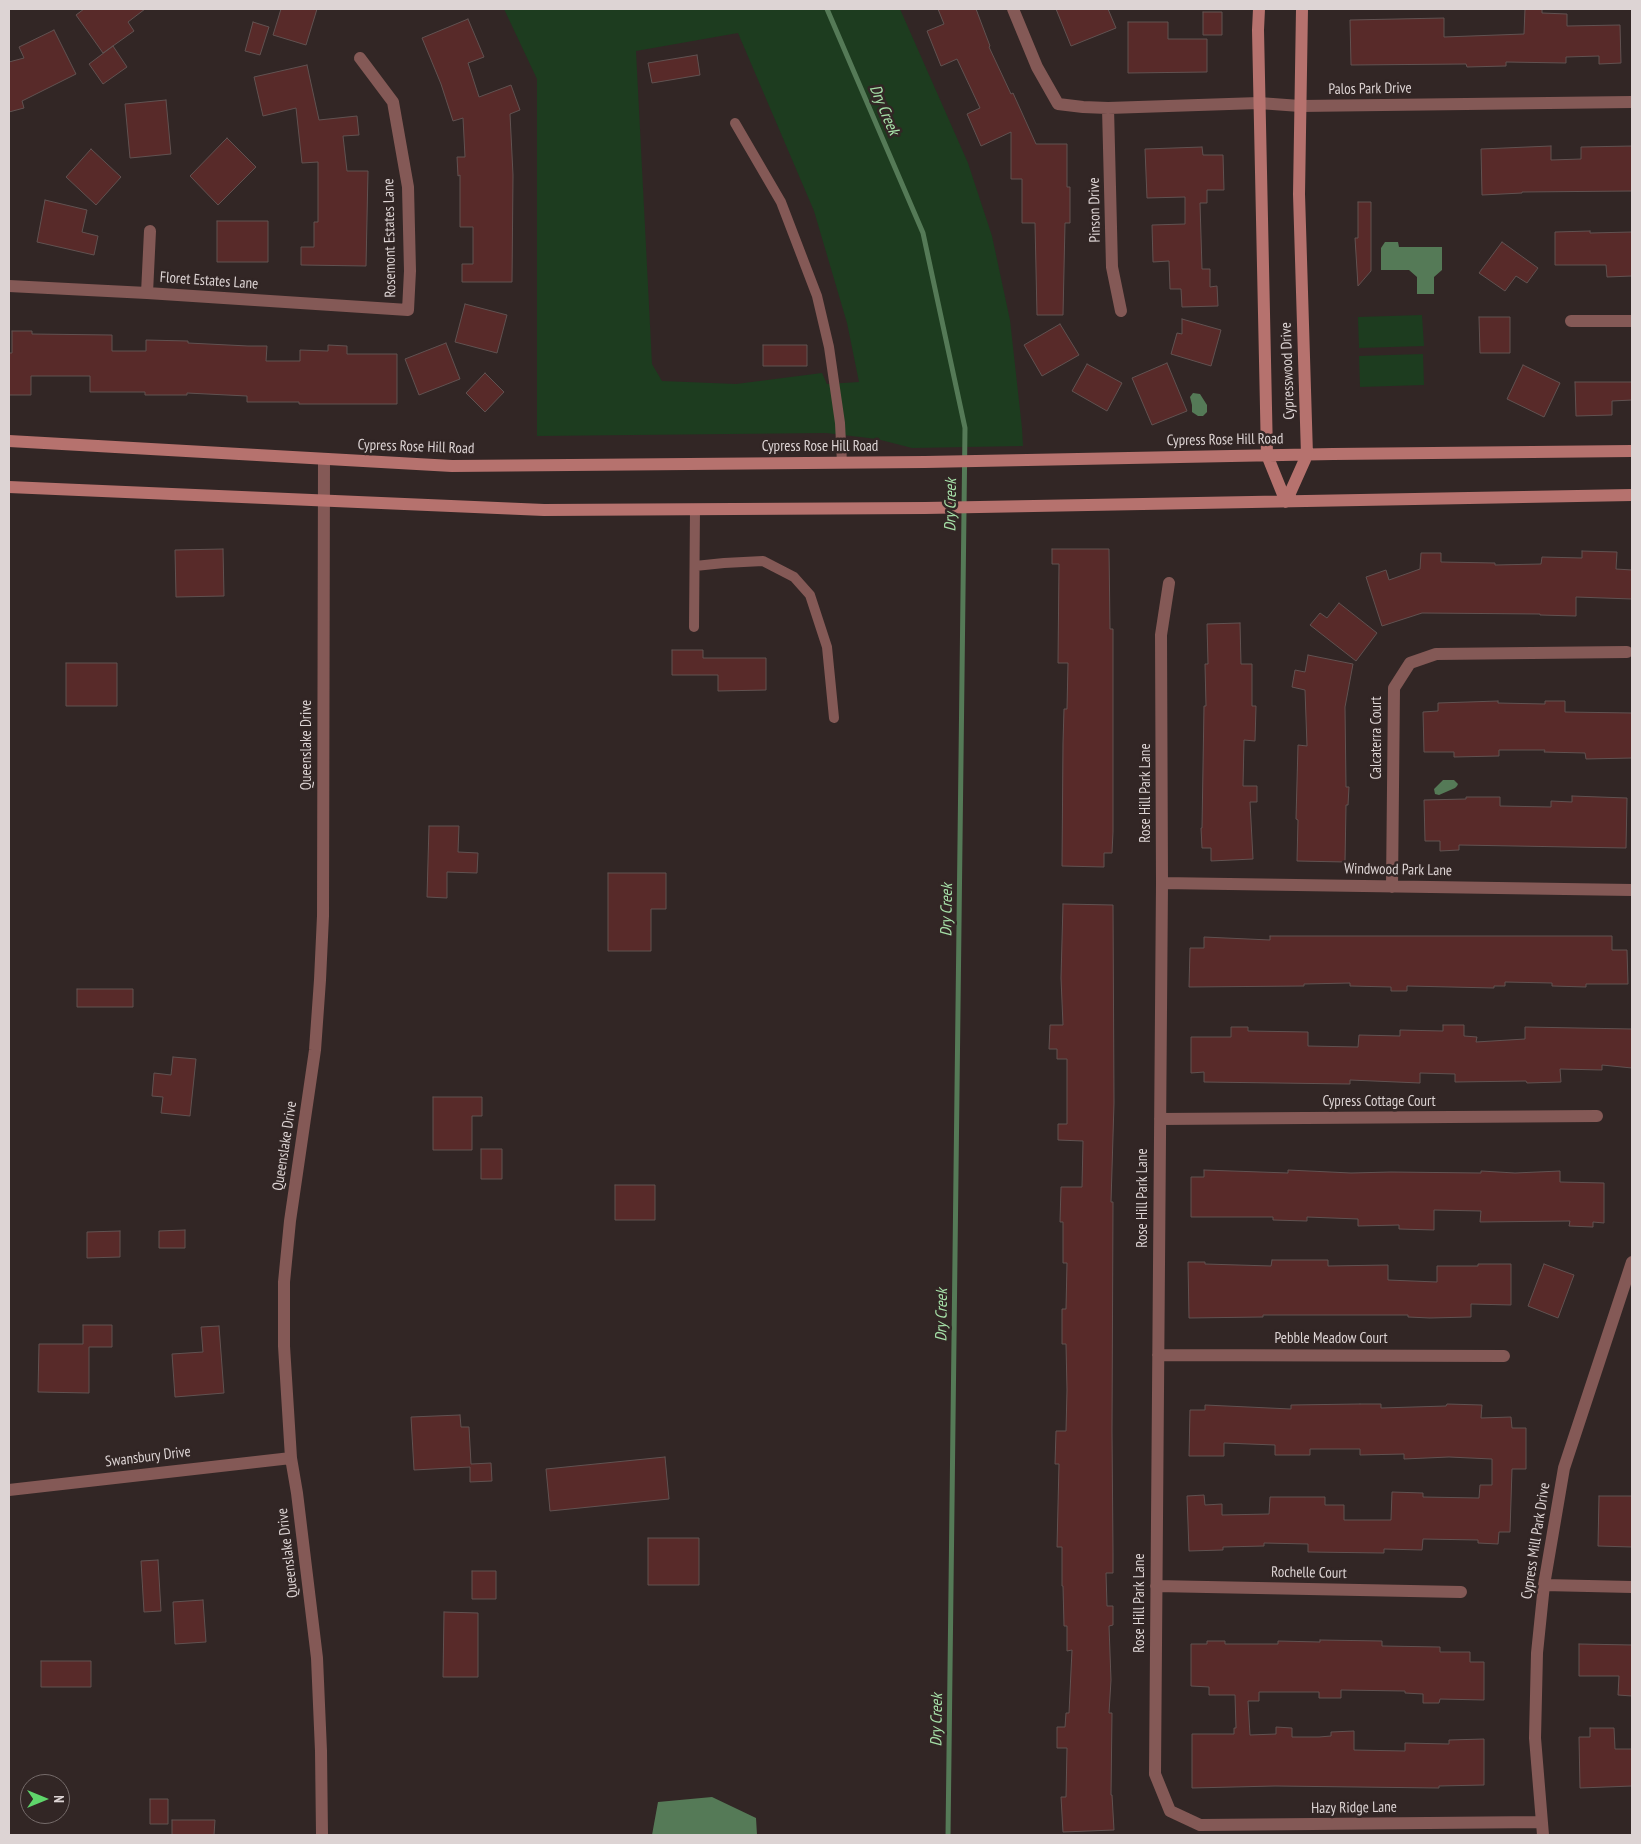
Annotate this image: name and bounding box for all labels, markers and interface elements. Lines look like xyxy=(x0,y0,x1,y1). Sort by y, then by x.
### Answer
street label: Palos Park Drive xyxy=(1328,79,1412,99)
water label: Dry Creek xyxy=(865,82,903,138)
street label: Pinson Drive xyxy=(1085,177,1105,243)
street label: Rosemont Estates Lane xyxy=(380,178,400,298)
street label: Floret Estates Lane xyxy=(159,269,259,293)
street label: Cypresswood Drive xyxy=(1277,322,1299,420)
street label: Cypress Rose Hill Road xyxy=(1166,430,1284,450)
street label: Cypress Rose Hill Road xyxy=(357,436,475,458)
street label: Cypress Rose Hill Road xyxy=(762,438,878,456)
water label: Dry Creek xyxy=(941,478,961,532)
street label: Calcaterra Court xyxy=(1368,696,1386,780)
street label: Queenslake Drive xyxy=(298,700,316,790)
street label: Rose Hill Park Lane xyxy=(1137,743,1155,843)
street label: Windwood Park Lane xyxy=(1344,860,1452,880)
water label: Dry Creek xyxy=(937,883,957,937)
street label: Cypress Cottage Court xyxy=(1322,1093,1436,1111)
street label: Queenslake Drive xyxy=(269,1100,301,1192)
street label: Rose Hill Park Lane xyxy=(1134,1148,1152,1248)
water label: Dry Creek xyxy=(932,1288,952,1342)
street label: Pebble Meadow Court xyxy=(1274,1330,1388,1348)
street label: Swansbury Drive xyxy=(104,1443,192,1471)
street label: Cypress Mill Park Drive xyxy=(1518,1481,1554,1601)
street label: Queenslake Drive xyxy=(274,1507,302,1599)
street label: Rose Hill Park Lane xyxy=(1131,1553,1149,1653)
street label: Rochelle Court xyxy=(1271,1563,1347,1583)
water label: Dry Creek xyxy=(927,1693,947,1747)
north arrow xyxy=(20,1774,70,1824)
text: N xyxy=(50,1795,68,1803)
street label: Hazy Ridge Lane xyxy=(1311,1798,1397,1818)

